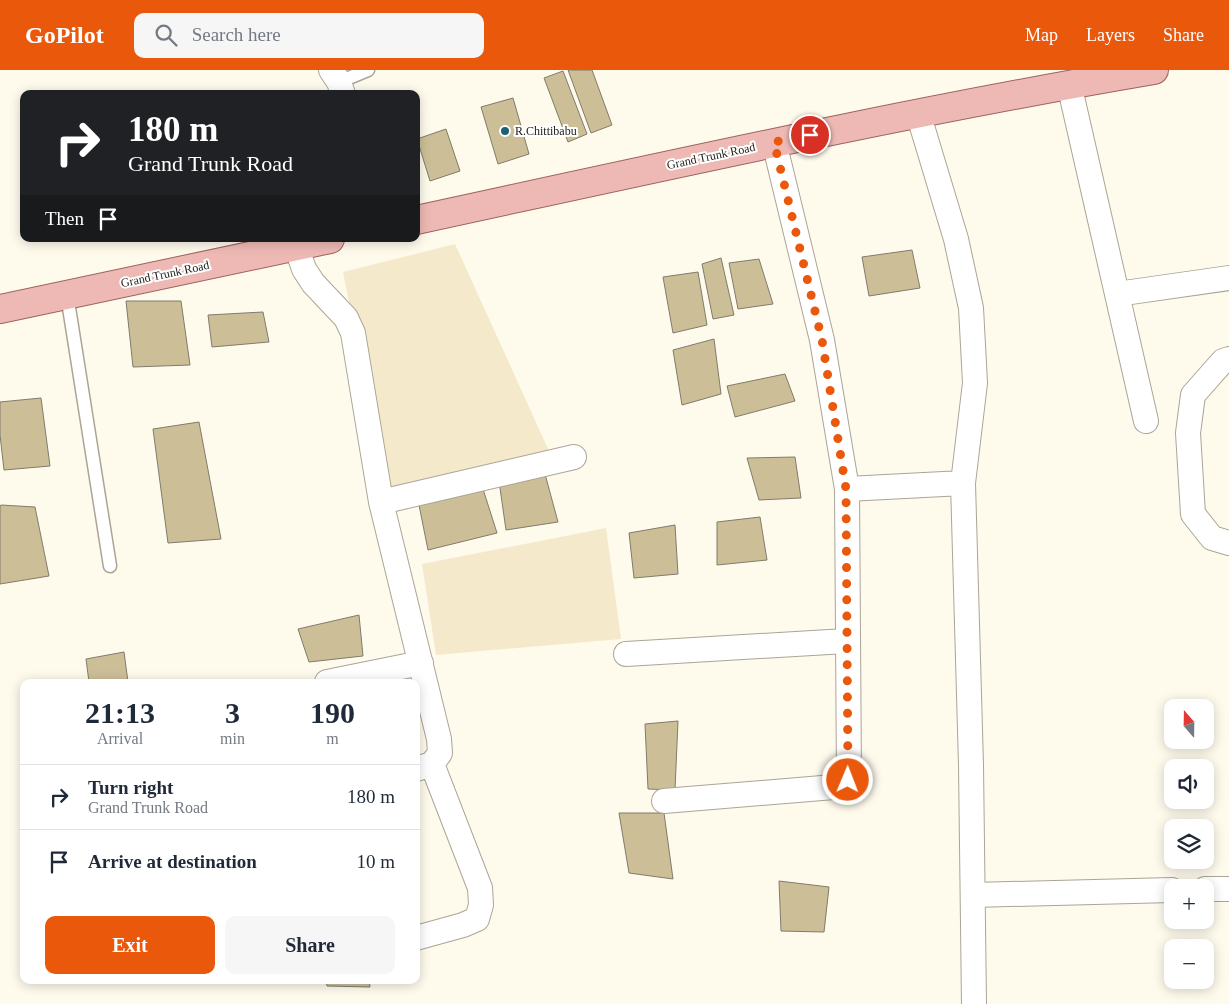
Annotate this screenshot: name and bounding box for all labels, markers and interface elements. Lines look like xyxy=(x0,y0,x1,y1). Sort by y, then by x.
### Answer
search box xyxy=(134,13,484,58)
icon: search xyxy=(152,21,180,49)
text: GoPilot xyxy=(25,22,104,48)
text: Search here xyxy=(192,24,281,45)
text: Map xyxy=(1025,25,1058,45)
text: Layers xyxy=(1086,25,1135,45)
text: Share xyxy=(1163,25,1204,45)
icon: right xyxy=(45,110,110,175)
text: 180 m xyxy=(128,110,218,149)
pin xyxy=(789,114,831,156)
icon: arrive xyxy=(796,121,824,149)
place label: R.Chittibabu xyxy=(515,124,577,138)
marker: R.Chittibabu xyxy=(499,125,511,137)
street label: Grand Trunk Road xyxy=(666,140,756,172)
text: Grand Trunk Road xyxy=(128,151,293,176)
icon: arrive xyxy=(94,205,122,233)
text: Then xyxy=(45,208,84,229)
street label: Grand Trunk Road xyxy=(120,258,210,290)
text: 21:13 xyxy=(85,696,155,729)
text: 3 xyxy=(225,696,240,729)
text: 190 xyxy=(310,696,355,729)
north arrow xyxy=(1164,699,1214,749)
map controls xyxy=(1164,699,1214,989)
text: Arrival xyxy=(97,730,143,747)
text: min xyxy=(220,730,245,747)
text: m xyxy=(326,730,339,747)
position arrow xyxy=(821,753,873,805)
button: sound xyxy=(1164,759,1214,809)
text: Turn right xyxy=(88,777,173,798)
icon: right xyxy=(45,783,73,811)
text: 180 m xyxy=(347,786,395,807)
text: Grand Trunk Road xyxy=(88,799,208,816)
button: layers xyxy=(1164,819,1214,869)
icon: arrive xyxy=(45,848,73,876)
text: Arrive at destination xyxy=(88,851,257,872)
text: 10 m xyxy=(356,851,395,872)
button: + xyxy=(1164,879,1214,929)
button: Exit xyxy=(45,916,215,974)
button: Share xyxy=(225,916,395,974)
button: − xyxy=(1164,939,1214,989)

